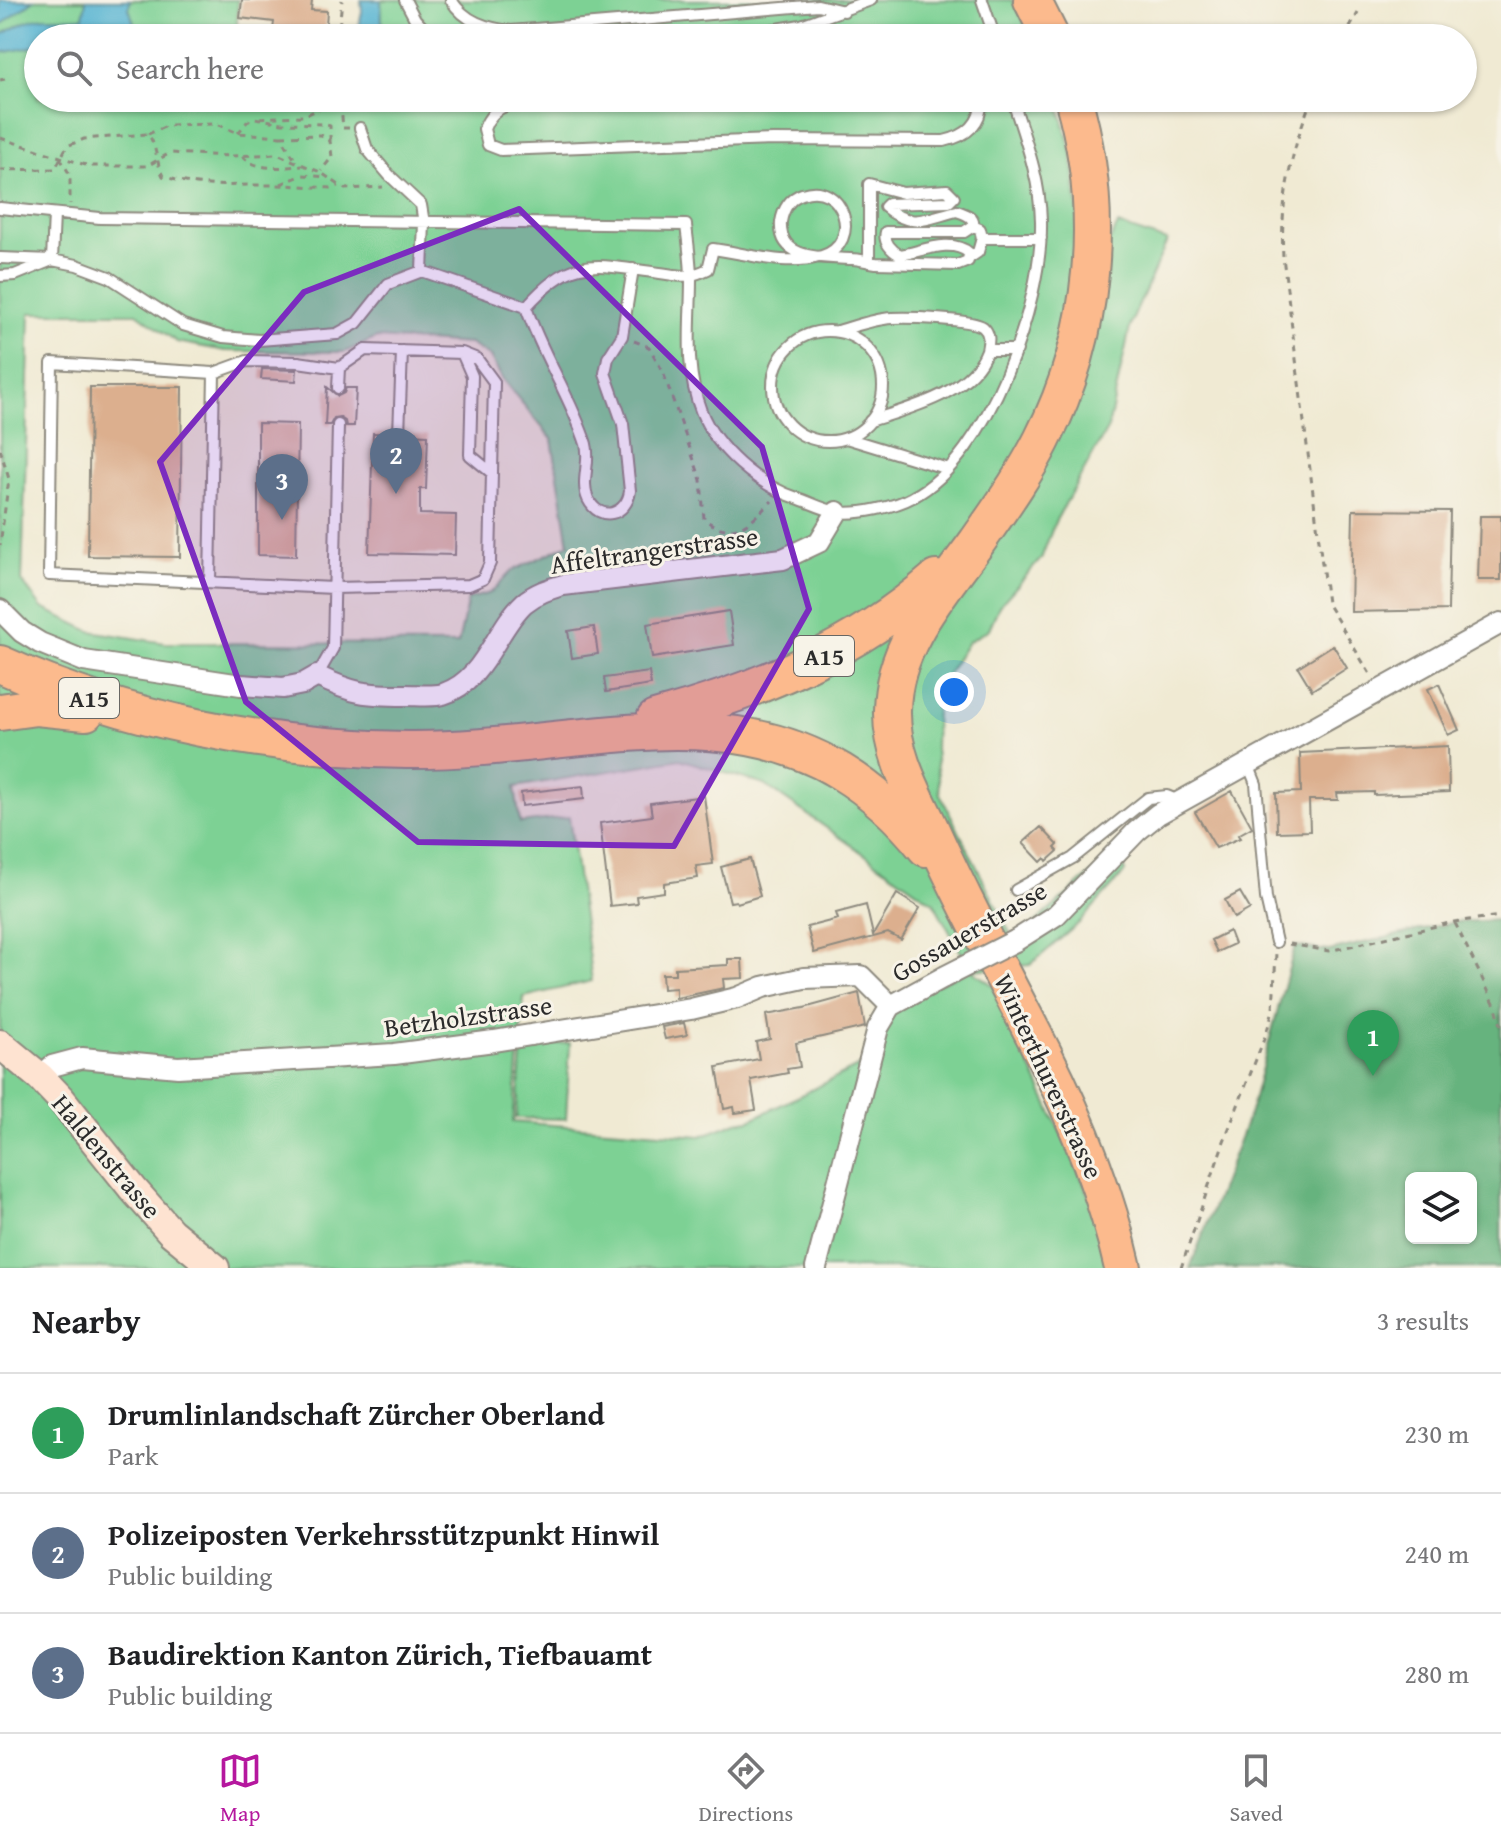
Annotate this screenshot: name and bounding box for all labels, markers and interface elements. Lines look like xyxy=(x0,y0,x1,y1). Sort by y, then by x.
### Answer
search box xyxy=(24,24,1477,112)
icon: search xyxy=(52,46,96,90)
text: Search here xyxy=(116,46,264,90)
pin: 2 xyxy=(370,428,422,494)
pin: 3 xyxy=(256,454,308,520)
street label: Affeltrangerstrasse xyxy=(548,516,760,584)
road number: A15 xyxy=(794,636,854,676)
your location xyxy=(934,672,974,712)
road number: A15 xyxy=(59,678,119,718)
street label: Gossauerstrasse xyxy=(884,871,1054,991)
street label: Winterthurerstrasse xyxy=(984,967,1114,1185)
street label: Betzholzstrasse xyxy=(382,985,554,1047)
pin: 1 xyxy=(1347,1010,1399,1076)
street label: Haldenstrasse xyxy=(43,1085,171,1227)
map controls xyxy=(1405,1172,1477,1244)
button: layers xyxy=(1405,1172,1477,1244)
text: Nearby xyxy=(32,1296,141,1345)
text: 3 results xyxy=(1377,1301,1469,1340)
text: Drumlinlandschaft Zürcher Oberland xyxy=(108,1392,605,1436)
text: 1 xyxy=(51,1414,65,1453)
text: 230 m xyxy=(1404,1414,1469,1453)
text: Park xyxy=(108,1436,158,1475)
text: Polizeiposten Verkehrsstützpunkt Hinwil xyxy=(108,1512,659,1556)
text: 2 xyxy=(51,1534,65,1573)
text: 240 m xyxy=(1404,1534,1469,1573)
text: Public building xyxy=(108,1556,272,1595)
text: Baudirektion Kanton Zürich, Tiefbauamt xyxy=(108,1632,652,1676)
text: 3 xyxy=(51,1654,65,1693)
text: 280 m xyxy=(1404,1654,1469,1693)
text: Public building xyxy=(108,1676,272,1715)
tab: Map xyxy=(218,1749,262,1829)
tab: Directions xyxy=(699,1749,793,1829)
tab: Saved xyxy=(1230,1749,1283,1829)

